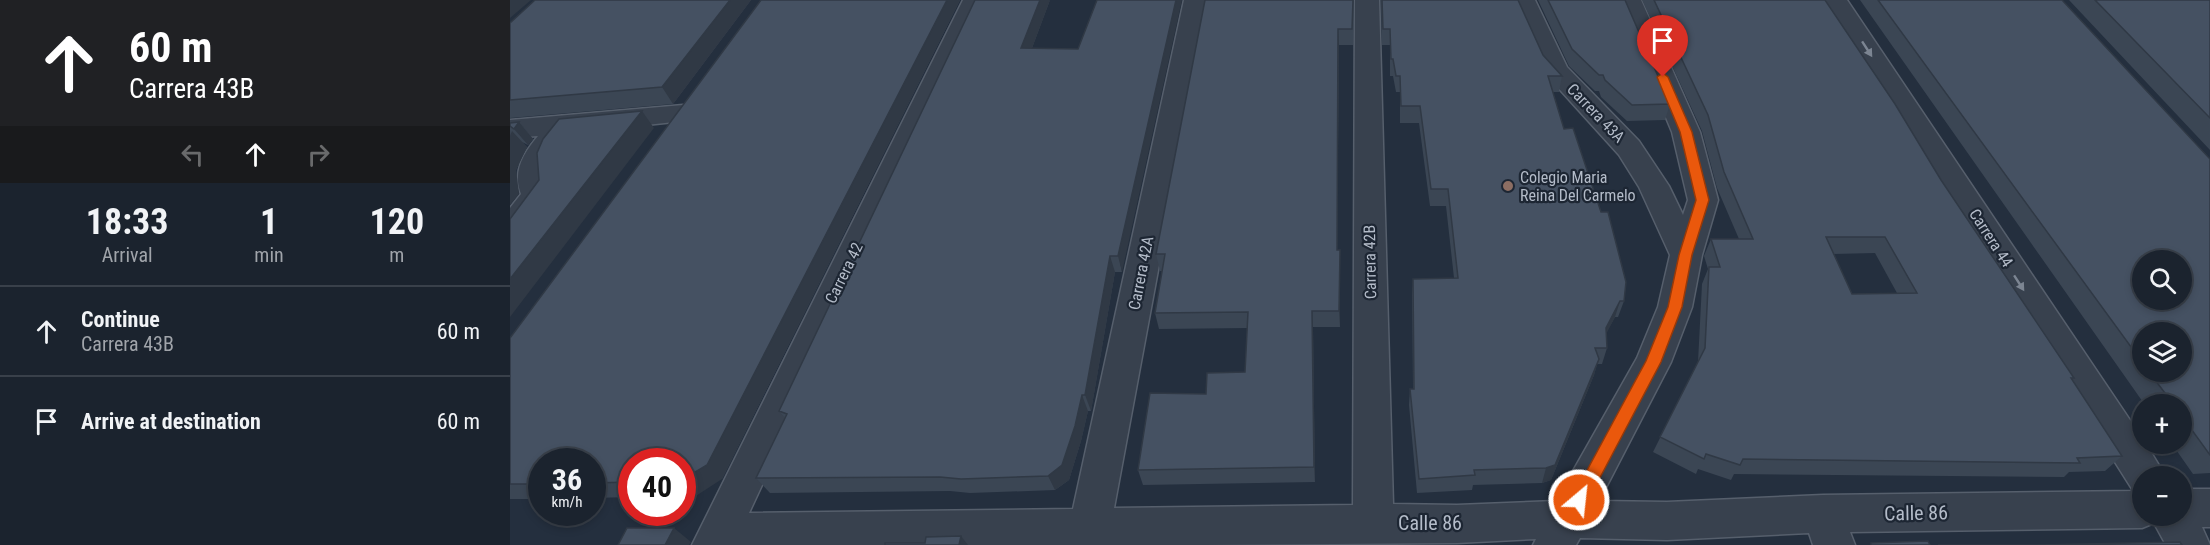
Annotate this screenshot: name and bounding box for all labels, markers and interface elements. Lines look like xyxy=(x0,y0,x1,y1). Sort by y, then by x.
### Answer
pin xyxy=(1637,15,1688,77)
text: 60 m xyxy=(129,23,212,72)
icon: ahead xyxy=(30,24,108,102)
icon: arrive xyxy=(1646,24,1679,57)
one-way arrow xyxy=(1862,41,1873,57)
text: Carrera 43B xyxy=(129,73,254,105)
street label: Carrera 43A xyxy=(1563,80,1629,146)
icon: left xyxy=(176,138,209,171)
icon: ahead xyxy=(239,138,272,171)
icon: right xyxy=(302,138,335,171)
place label: Colegio Maria Reina Del Carmelo xyxy=(1520,168,1636,205)
marker: Colegio Maria Reina Del Carmelo xyxy=(1501,179,1515,193)
text: 18:33 xyxy=(86,201,168,243)
text: 1 xyxy=(260,201,278,243)
text: 120 xyxy=(370,201,424,243)
street label: Carrera 44 xyxy=(1965,205,2017,271)
street label: Carrera 42B xyxy=(1360,225,1380,299)
street label: Carrera 42A xyxy=(1125,234,1157,312)
street label: Carrera 42 xyxy=(821,239,867,307)
text: Arrival xyxy=(102,243,153,267)
text: min xyxy=(254,243,284,267)
text: m xyxy=(389,243,404,267)
map controls xyxy=(2132,250,2192,526)
button: search xyxy=(2132,250,2192,310)
one-way arrow xyxy=(2014,275,2025,291)
text: Continue xyxy=(81,307,160,332)
icon: ahead xyxy=(30,315,63,348)
text: 60 m xyxy=(437,319,480,344)
button: layers xyxy=(2132,322,2192,382)
text: Carrera 43B xyxy=(81,332,174,356)
button: + xyxy=(2132,394,2192,454)
icon: arrive xyxy=(30,405,63,438)
text: Arrive at destination xyxy=(81,409,261,434)
text: 60 m xyxy=(437,409,480,434)
speed limit sign: 40 xyxy=(618,448,696,526)
text: 36 xyxy=(552,462,582,497)
button: − xyxy=(2132,466,2192,526)
position arrow xyxy=(1547,468,1611,532)
text: km/h xyxy=(552,493,582,511)
street label: Calle 86 xyxy=(1884,500,1948,526)
street label: Calle 86 xyxy=(1398,511,1462,535)

